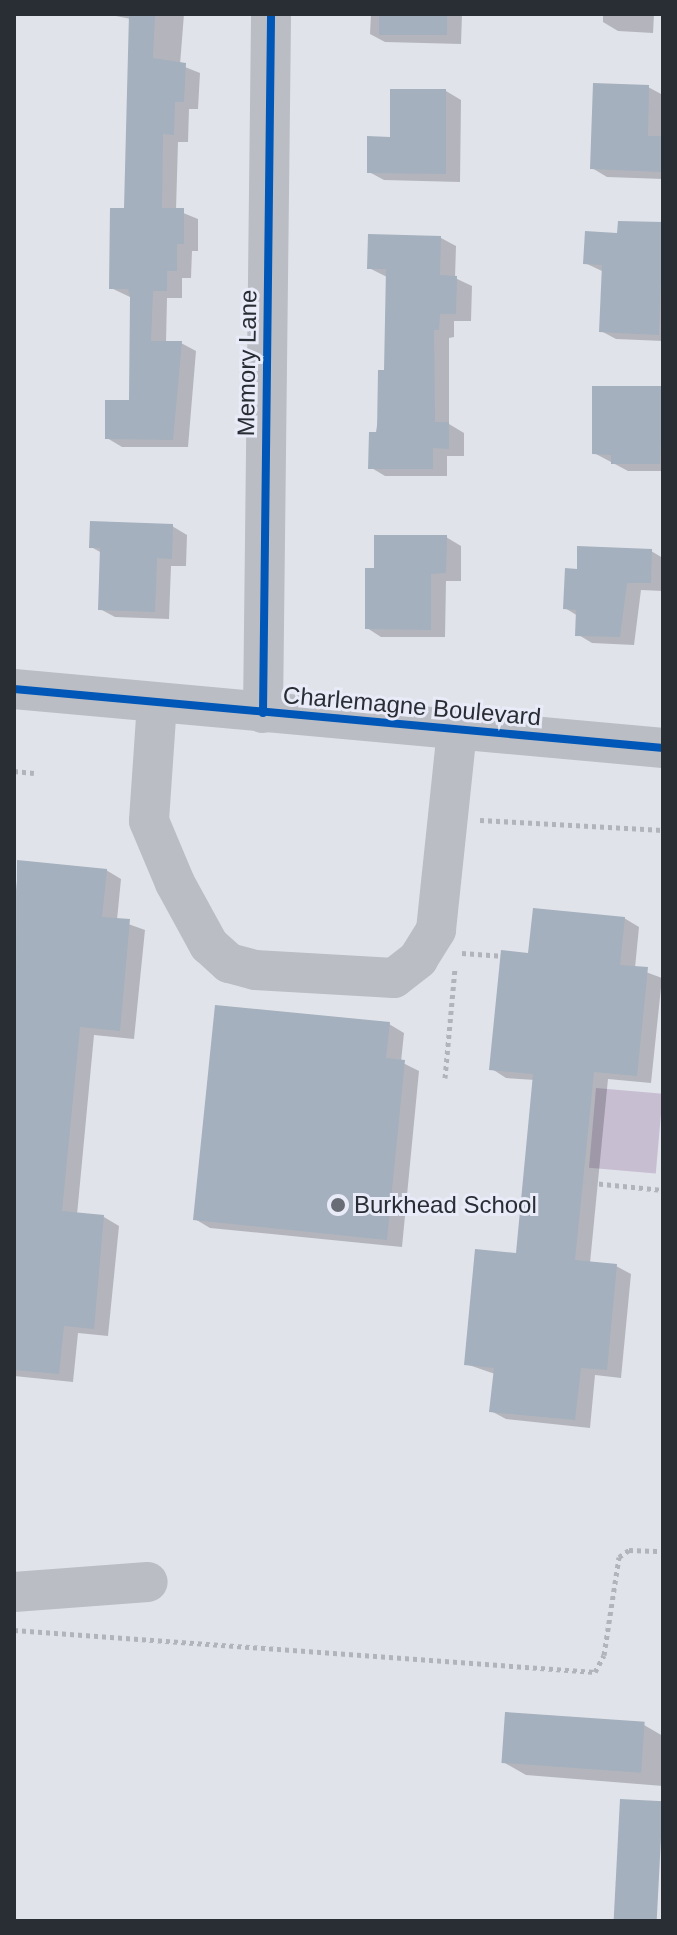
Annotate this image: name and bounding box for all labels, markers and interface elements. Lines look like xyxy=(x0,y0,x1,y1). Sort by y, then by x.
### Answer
street label: Memory Lane xyxy=(231,289,263,437)
street label: Charlemagne Boulevard xyxy=(282,680,542,732)
place label: Burkhead School xyxy=(354,1191,537,1219)
marker: Burkhead School xyxy=(329,1196,347,1214)

